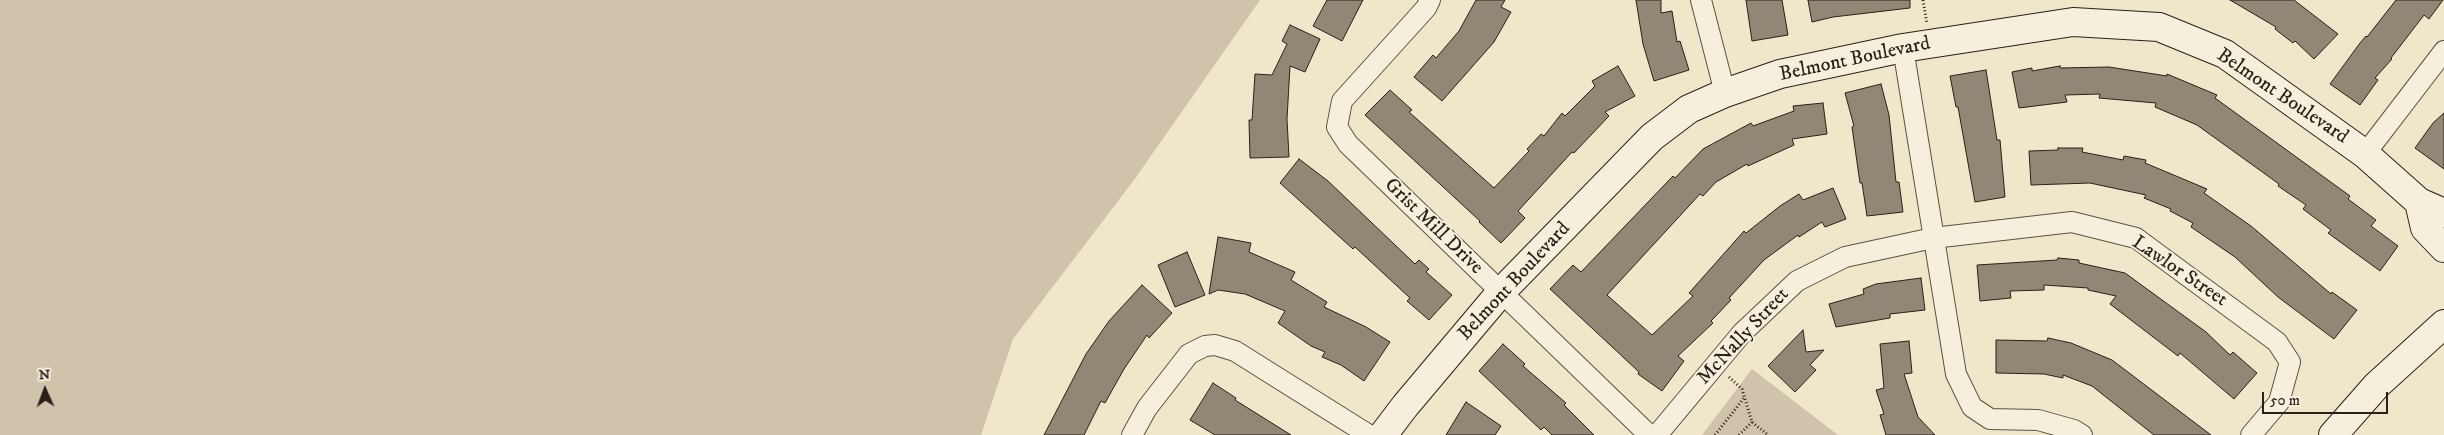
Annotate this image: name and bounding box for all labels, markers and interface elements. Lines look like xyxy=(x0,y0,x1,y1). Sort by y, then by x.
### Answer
street label: Belmont Boulevard xyxy=(1777,32,1933,88)
street label: Belmont Boulevard xyxy=(2212,44,2352,150)
street label: Grist Mill Drive xyxy=(1379,174,1487,280)
street label: Belmont Boulevard xyxy=(1454,218,1576,346)
street label: Lawlor Street xyxy=(2127,231,2231,313)
street label: McNally Street xyxy=(1693,284,1795,390)
north arrow xyxy=(20,365,70,415)
text: N xyxy=(38,366,51,384)
scale bar xyxy=(2264,382,2390,414)
text: 50 m xyxy=(2270,391,2300,410)

